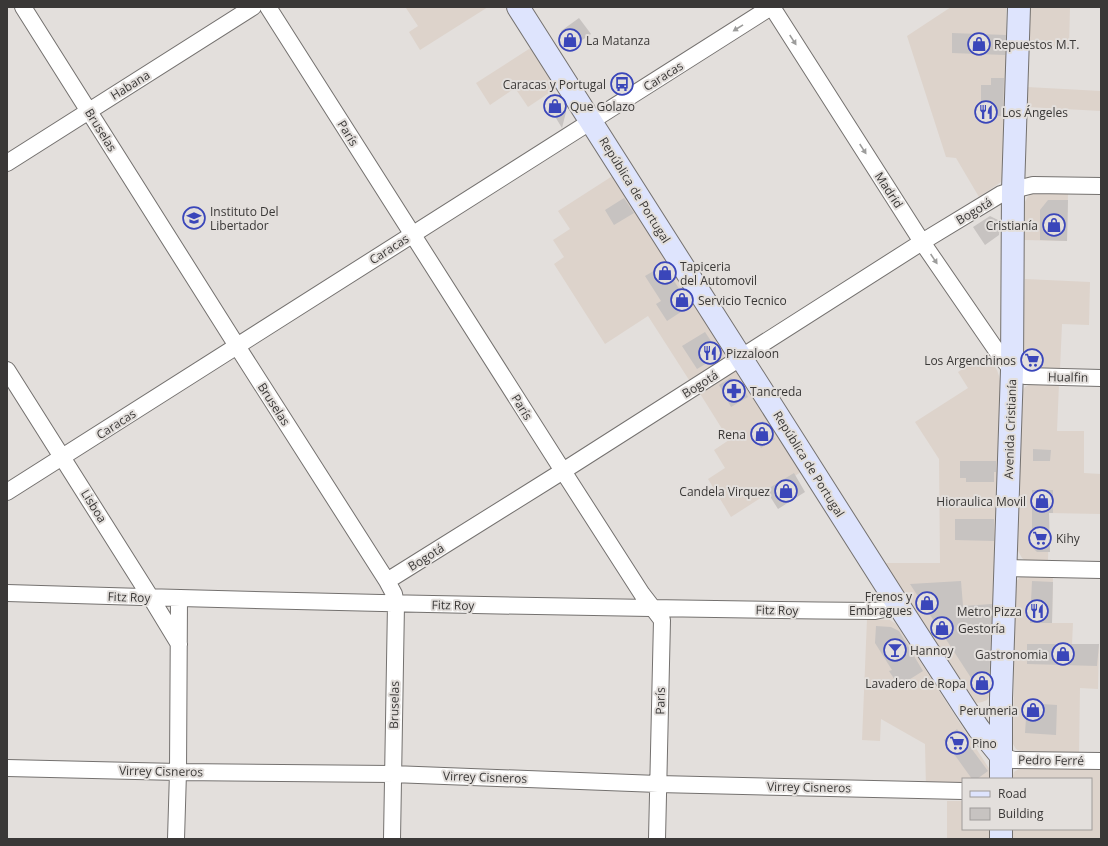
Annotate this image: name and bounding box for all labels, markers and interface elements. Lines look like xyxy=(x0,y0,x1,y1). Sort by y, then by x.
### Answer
one-way arrow xyxy=(733,24,743,32)
shop icon: La Matanza xyxy=(557,27,583,53)
shop icon: Repuestos M.T. xyxy=(966,31,992,57)
place label: La Matanza xyxy=(586,32,650,49)
one-way arrow xyxy=(789,35,797,45)
place label: Repuestos M.T. xyxy=(994,36,1079,53)
street label: Caracas xyxy=(640,57,686,95)
street label: Habana xyxy=(107,66,153,104)
bus stop icon: Caracas y Portugal xyxy=(609,71,635,97)
place label: Caracas y Portugal xyxy=(503,76,606,93)
shop icon: Que Golazo xyxy=(542,93,568,119)
place label: Que Golazo xyxy=(570,98,635,115)
restaurant icon: Los Ángeles xyxy=(973,99,999,125)
place label: Los Ángeles xyxy=(1002,104,1068,121)
street label: Bruselas xyxy=(81,105,121,155)
street label: París xyxy=(333,117,363,149)
street label: República de Portugal xyxy=(595,134,675,246)
one-way arrow xyxy=(859,144,867,154)
street label: Madrid xyxy=(871,169,907,211)
street label: Bogotá xyxy=(953,194,995,228)
place label: Instituto Del Libertador xyxy=(210,203,278,234)
school or university icon: Instituto Del Libertador xyxy=(181,205,207,231)
shop icon: Cristianía xyxy=(1041,212,1067,238)
place label: Cristianía xyxy=(986,217,1038,234)
street label: Caracas xyxy=(366,230,412,268)
one-way arrow xyxy=(930,253,937,264)
place label: Tapiceria del Automovil xyxy=(680,258,757,289)
shop icon: Tapiceria del Automovil xyxy=(652,260,678,286)
shop icon: Servicio Tecnico xyxy=(669,287,695,313)
place label: Servicio Tecnico xyxy=(698,292,787,309)
restaurant icon: Pizzaloon xyxy=(697,340,723,366)
place label: Pizzaloon xyxy=(726,345,779,362)
supermarket icon: Los Argenchinos xyxy=(1019,347,1045,373)
place label: Los Argenchinos xyxy=(924,352,1016,369)
street label: Bogotá xyxy=(679,366,721,402)
street label: Hualfin xyxy=(1048,368,1088,386)
pharmacy icon: Tancreda xyxy=(721,378,747,404)
street label: Bruselas xyxy=(254,379,294,429)
street label: Avenida Cristianía xyxy=(1000,379,1020,479)
place label: Tancreda xyxy=(750,383,802,400)
street label: París xyxy=(507,391,537,423)
street label: Caracas xyxy=(93,405,139,443)
street label: República de Portugal xyxy=(769,408,849,520)
shop icon: Rena xyxy=(749,421,775,447)
place label: Rena xyxy=(718,426,746,443)
shop icon: Candela Virquez xyxy=(773,478,799,504)
place label: Candela Virquez xyxy=(679,483,770,500)
street label: Lisboa xyxy=(77,486,111,526)
shop icon: Hioraulica Movil xyxy=(1029,488,1055,514)
place label: Hioraulica Movil xyxy=(936,493,1026,510)
supermarket icon: Kihy xyxy=(1027,525,1053,551)
place label: Kihy xyxy=(1056,530,1081,547)
street label: Bogotá xyxy=(405,539,447,575)
street label: Fitz Roy xyxy=(107,588,152,606)
place label: Frenos y Embragues xyxy=(849,588,913,619)
shop icon: Frenos y Embragues xyxy=(914,590,940,616)
street label: Fitz Roy xyxy=(431,596,476,614)
restaurant icon: Metro Pizza xyxy=(1024,598,1050,624)
street label: Fitz Roy xyxy=(755,601,800,619)
place label: Metro Pizza xyxy=(957,603,1022,620)
shop icon: Gestoría xyxy=(929,615,955,641)
place label: Gestoría xyxy=(958,620,1005,637)
bar icon: Hannoy xyxy=(882,637,908,663)
shop icon: Gastronomia xyxy=(1050,641,1076,667)
place label: Hannoy xyxy=(910,642,954,659)
place label: Gastronomia xyxy=(975,646,1048,663)
shop icon: Lavadero de Ropa xyxy=(969,670,995,696)
place label: Lavadero de Ropa xyxy=(865,675,966,692)
street label: Bruselas xyxy=(385,681,403,729)
street label: París xyxy=(651,687,669,715)
shop icon: Perumeria xyxy=(1020,697,1046,723)
place label: Perumeria xyxy=(959,702,1018,719)
supermarket icon: Pino xyxy=(944,730,970,756)
place label: Pino xyxy=(972,735,997,752)
street label: Pedro Ferré xyxy=(1018,751,1084,769)
street label: Virrey Cisneros xyxy=(119,762,203,780)
street label: Virrey Cisneros xyxy=(443,767,528,787)
street label: Virrey Cisneros xyxy=(767,778,851,796)
legend xyxy=(962,778,1092,830)
text: Road xyxy=(998,785,1027,802)
text: Building xyxy=(998,805,1044,822)

